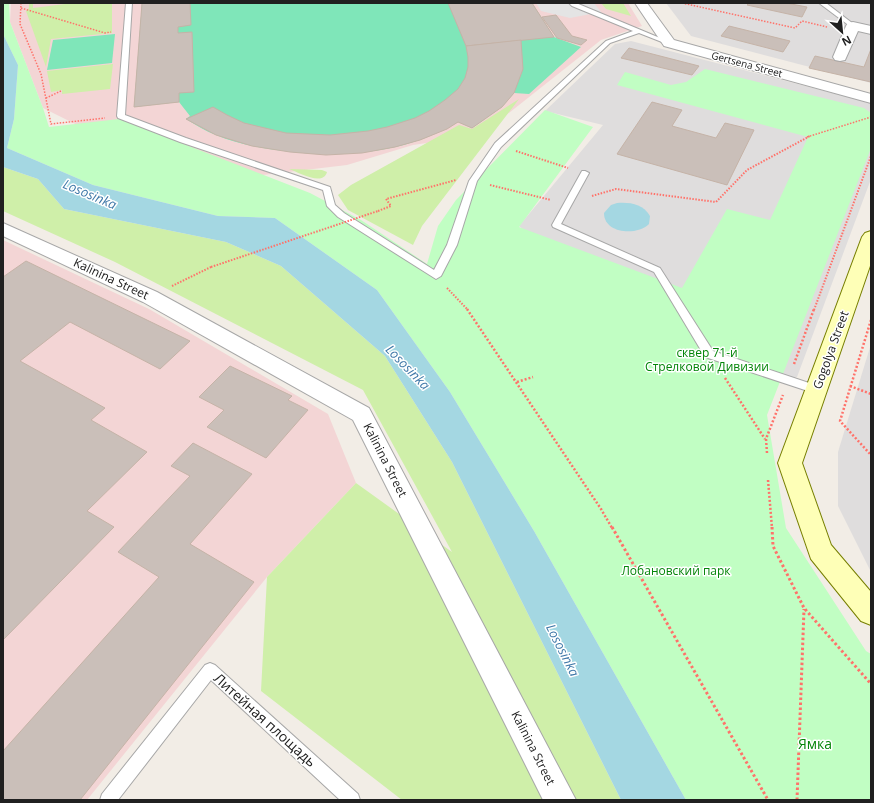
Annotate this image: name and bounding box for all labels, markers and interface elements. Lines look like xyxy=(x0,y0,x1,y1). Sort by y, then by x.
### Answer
north arrow xyxy=(822,12,862,52)
text: N xyxy=(839,33,854,50)
street label: Gertsena Street xyxy=(710,48,785,80)
water label: Lososinka xyxy=(60,175,120,214)
street label: Kalinina Street xyxy=(71,254,152,303)
street label: Gogolya Street xyxy=(809,308,853,391)
water label: Lososinka xyxy=(382,340,435,394)
park label: сквер 71-й Стрелковой Дивизии xyxy=(645,344,769,375)
street label: Kalinina Street xyxy=(359,420,411,500)
park label: Лобановский парк xyxy=(621,562,731,579)
water label: Lososinka xyxy=(542,621,584,680)
street label: Литейная площадь xyxy=(210,668,321,771)
street label: Kalinina Street xyxy=(507,708,559,788)
park label: Ямка xyxy=(798,734,832,753)

